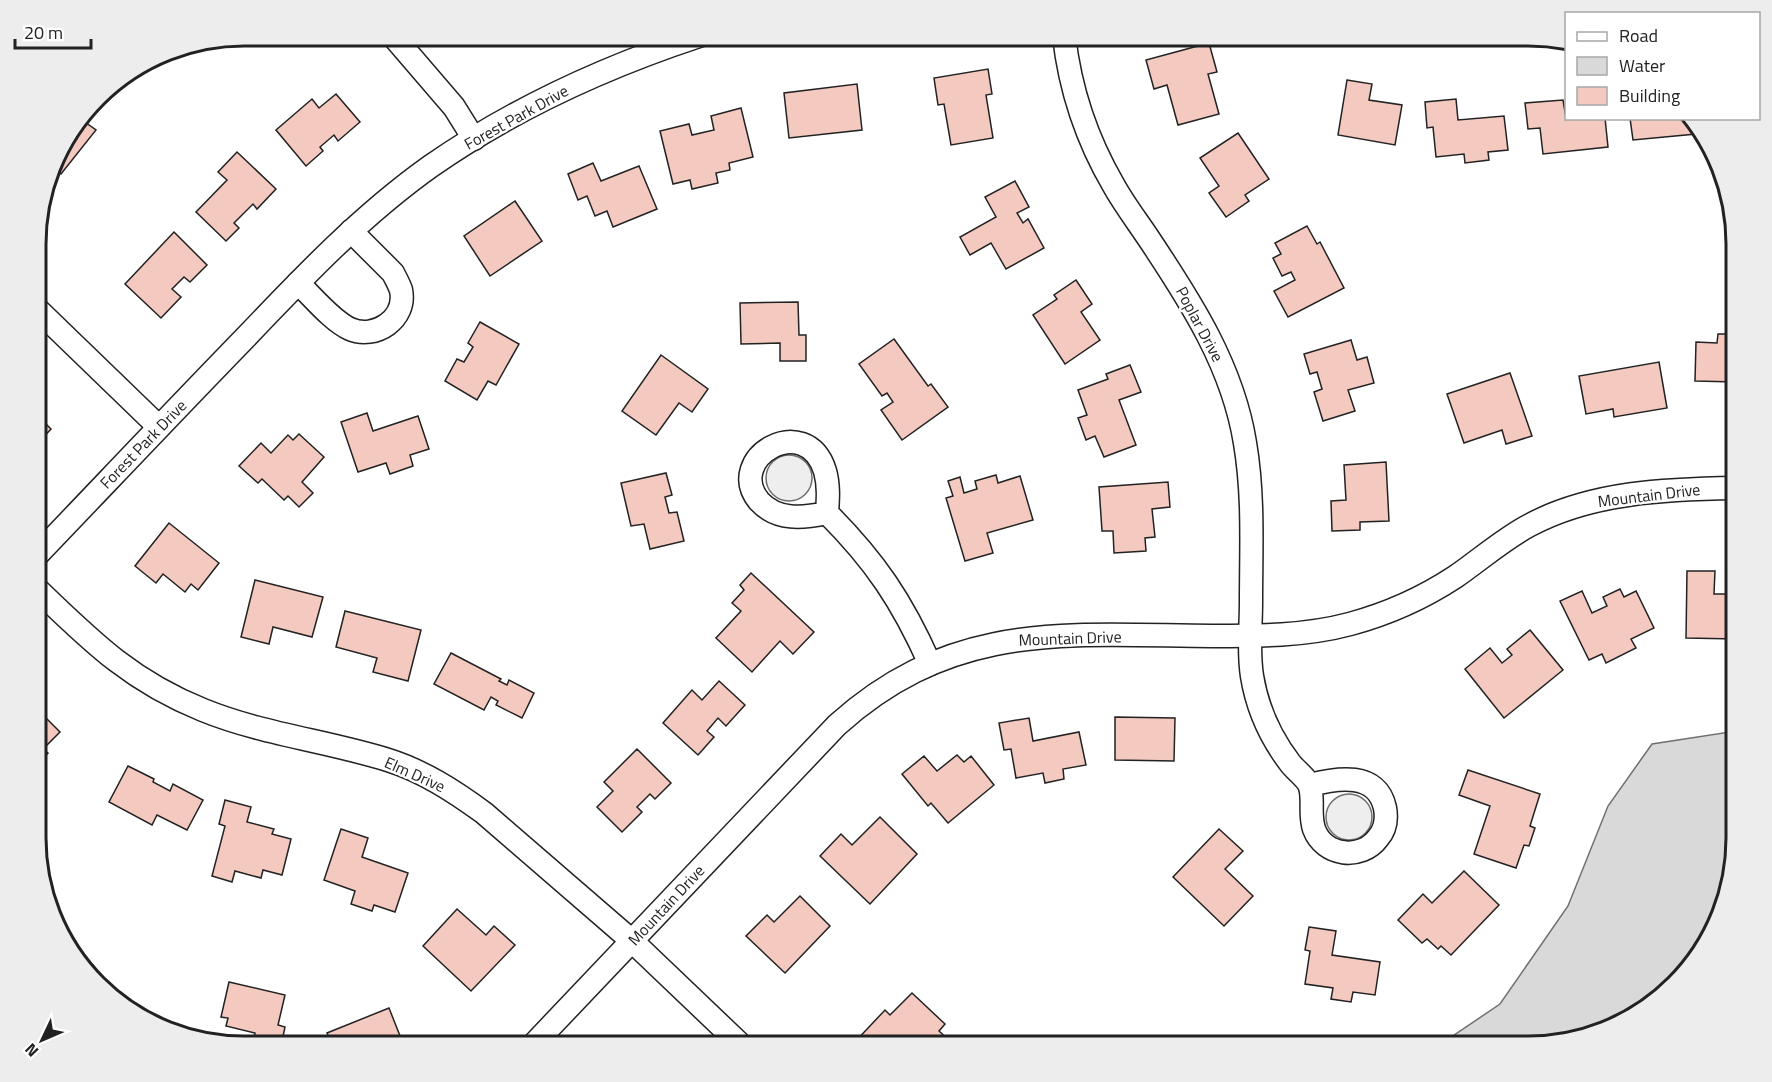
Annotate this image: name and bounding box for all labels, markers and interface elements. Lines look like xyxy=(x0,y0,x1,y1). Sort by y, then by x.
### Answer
scale bar xyxy=(15,12,92,50)
legend xyxy=(1565,12,1760,120)
text: 20 m xyxy=(24,19,63,46)
text: Road xyxy=(1619,22,1658,49)
text: Water xyxy=(1619,52,1665,79)
street label: Forest Park Drive xyxy=(460,78,572,156)
text: Building xyxy=(1619,82,1680,109)
street label: Poplar Drive xyxy=(1170,282,1230,366)
street label: Forest Park Drive xyxy=(94,394,192,494)
street label: Mountain Drive xyxy=(1596,477,1702,513)
street label: Mountain Drive xyxy=(1018,624,1122,652)
street label: Elm Drive xyxy=(381,750,449,798)
street label: Mountain Drive xyxy=(622,859,710,951)
north arrow xyxy=(12,1010,72,1070)
text: N xyxy=(19,1038,44,1063)

